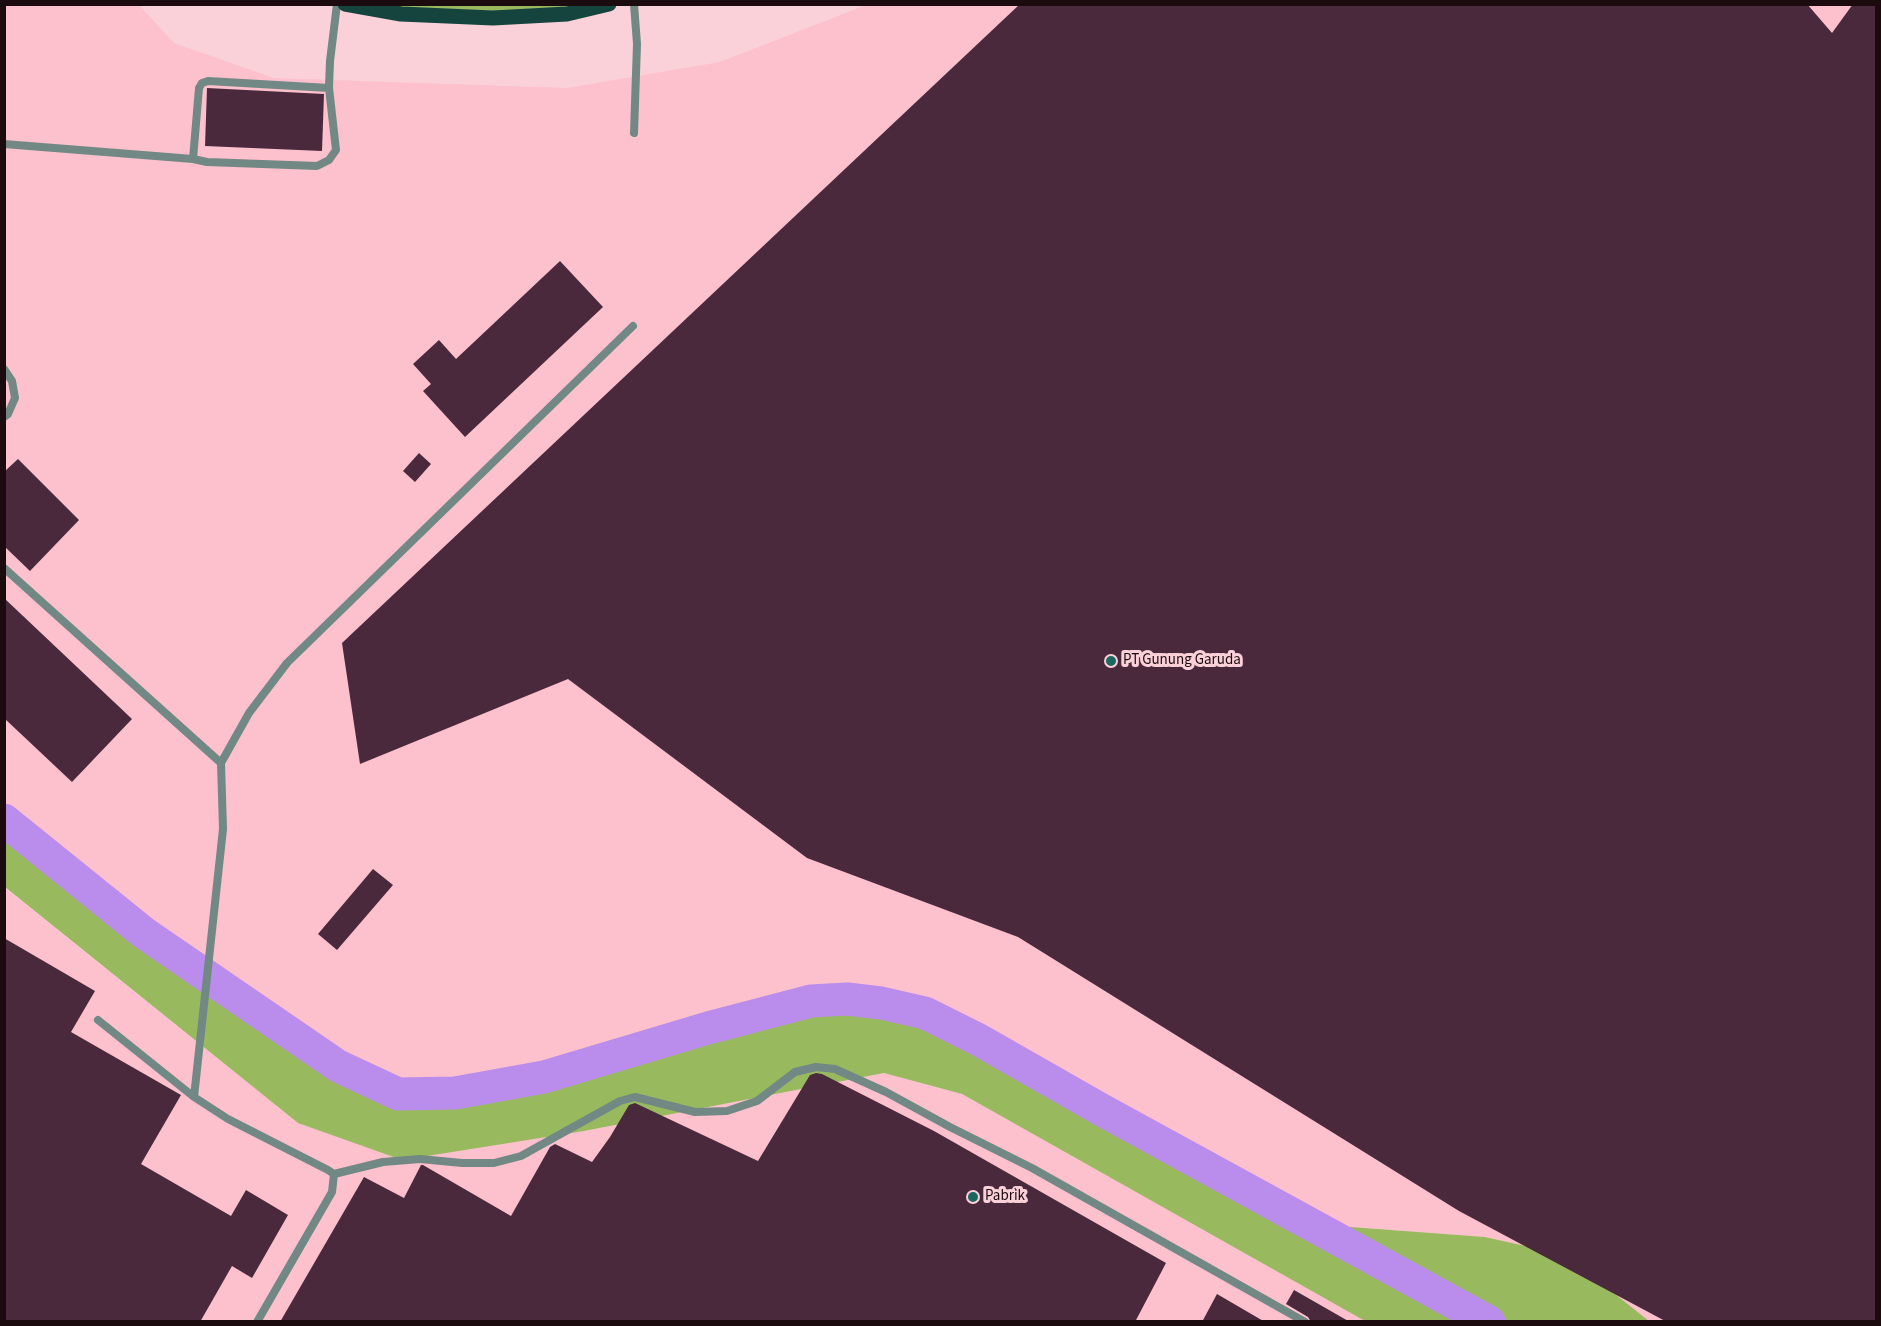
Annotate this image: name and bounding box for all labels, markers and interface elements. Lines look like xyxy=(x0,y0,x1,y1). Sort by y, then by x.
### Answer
place label: PT Gunung Garuda xyxy=(1123,652,1241,670)
marker: PT Gunung Garuda xyxy=(1104,654,1118,668)
place label: Pabrik xyxy=(985,1188,1025,1206)
marker: Pabrik xyxy=(966,1190,980,1204)

